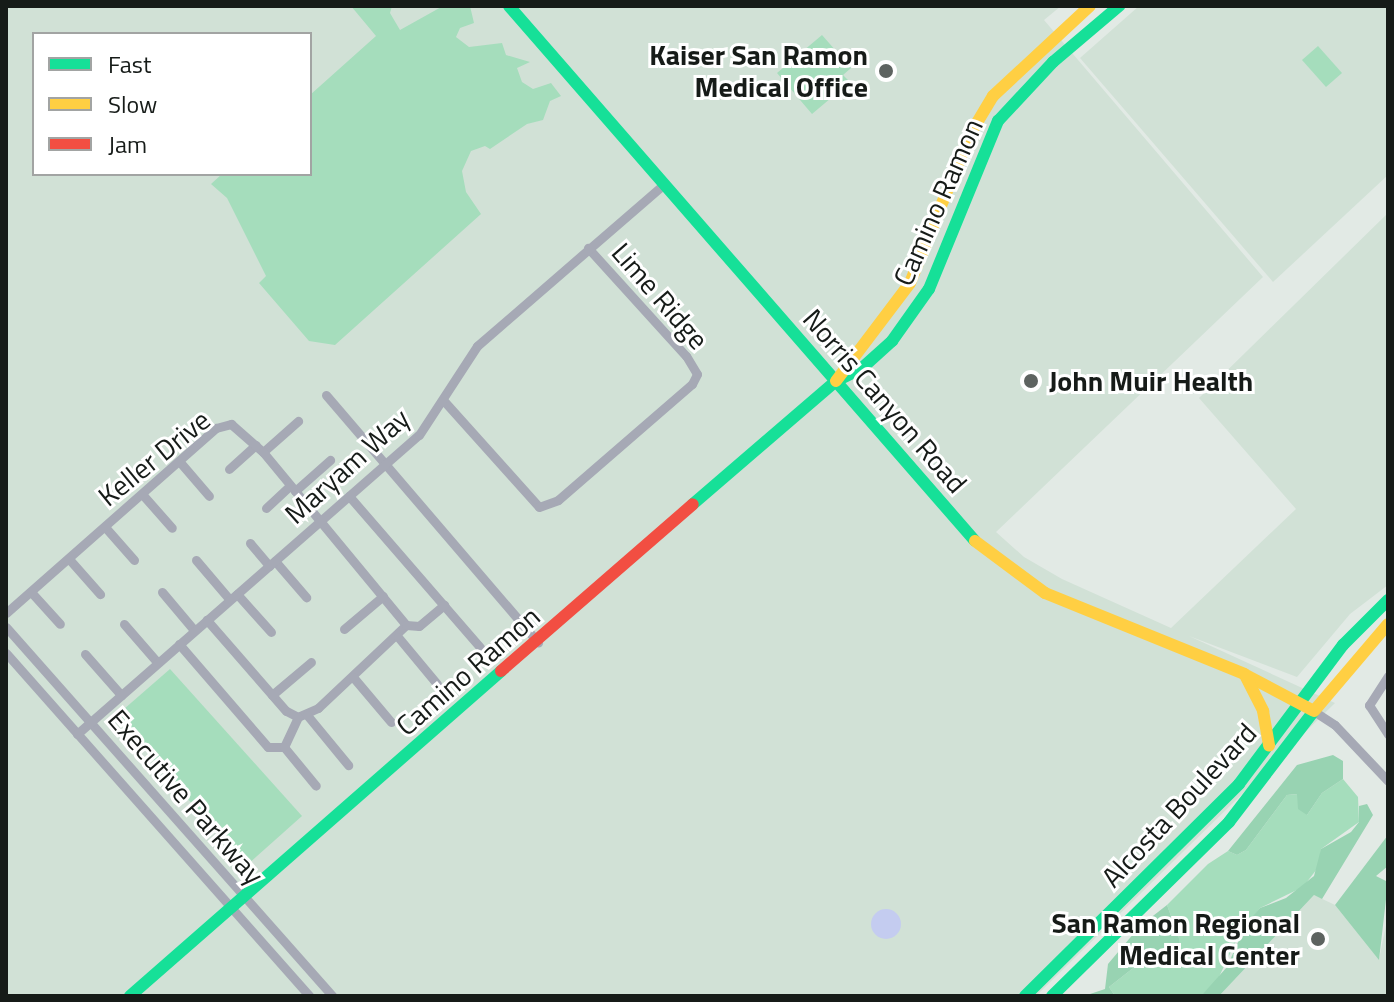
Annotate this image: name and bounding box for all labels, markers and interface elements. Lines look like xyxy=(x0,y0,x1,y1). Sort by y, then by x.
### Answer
legend xyxy=(32,32,312,176)
place label: Kaiser San Ramon Medical Office xyxy=(649,38,868,104)
text: Fast xyxy=(108,46,151,82)
marker: Kaiser San Ramon Medical Office xyxy=(875,60,897,82)
text: Slow xyxy=(108,86,157,122)
street label: Camino Ramon xyxy=(886,113,990,291)
text: Jam xyxy=(108,126,147,162)
street label: Lime Ridge xyxy=(605,236,715,356)
street label: Norris Canyon Road xyxy=(796,302,974,500)
place label: John Muir Health xyxy=(1049,364,1253,398)
marker: John Muir Health xyxy=(1020,370,1042,392)
street label: Maryam Way xyxy=(278,401,416,531)
street label: Keller Drive xyxy=(91,403,217,513)
street label: Camino Ramon xyxy=(389,600,547,742)
street label: Executive Parkway xyxy=(101,703,271,891)
street label: Alcosta Boulevard xyxy=(1095,716,1263,894)
place label: San Ramon Regional Medical Center xyxy=(1051,906,1300,972)
marker: San Ramon Regional Medical Center xyxy=(1307,928,1329,950)

